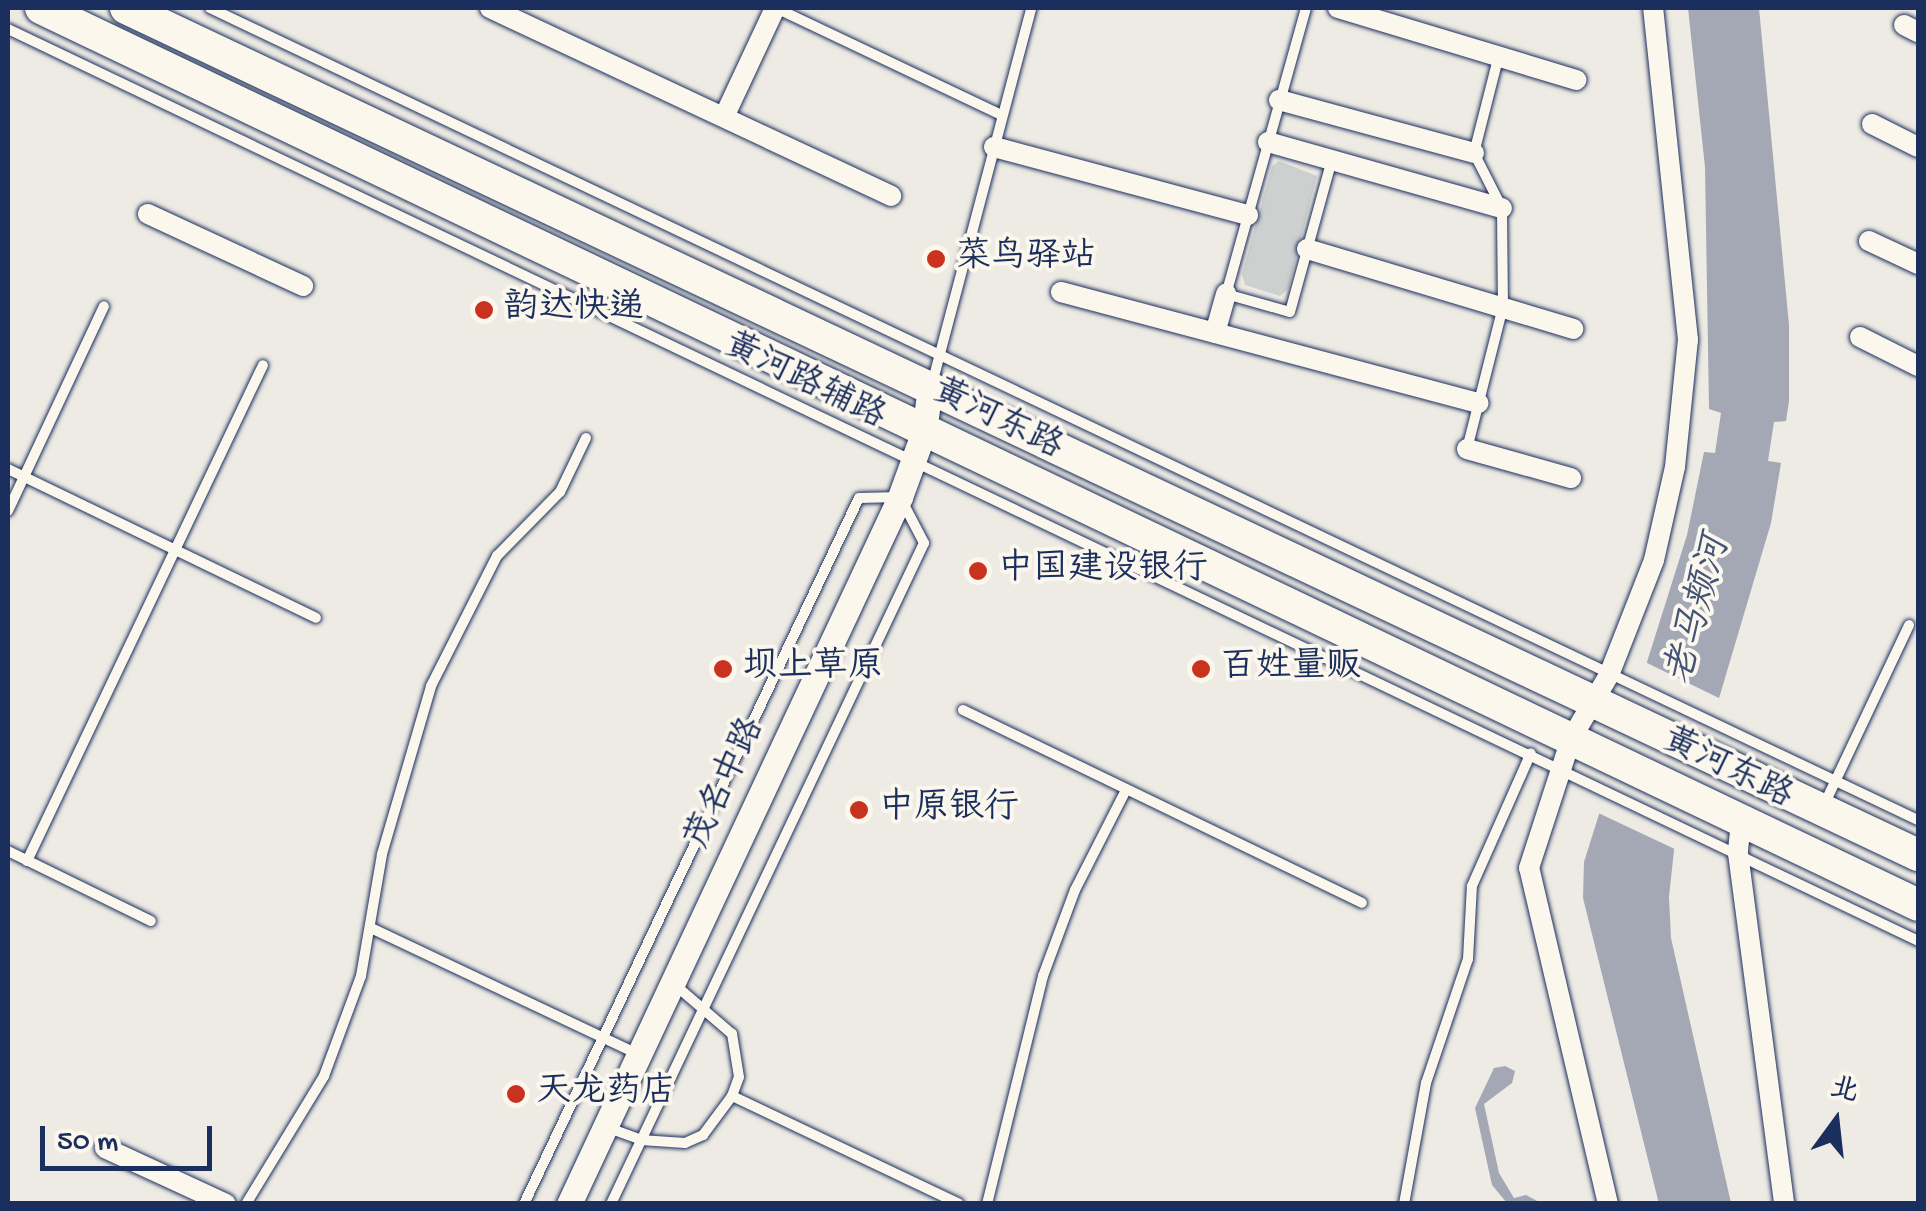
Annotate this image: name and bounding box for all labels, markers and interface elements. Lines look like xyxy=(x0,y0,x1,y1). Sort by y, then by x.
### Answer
place label: 菜鸟驿站 xyxy=(956,238,1096,280)
marker: 菜鸟驿站 xyxy=(925,248,947,270)
place label: 韵达快递 xyxy=(504,289,644,331)
marker: 韵达快递 xyxy=(473,299,495,321)
street label: 黄河路辅路 xyxy=(716,326,892,440)
street label: 黄河东路 xyxy=(925,371,1069,471)
water label: 老马颊河 xyxy=(1659,532,1743,690)
place label: 中国建设银行 xyxy=(998,550,1208,592)
marker: 中国建设银行 xyxy=(967,560,989,582)
place label: 坝上草原 xyxy=(743,648,883,690)
place label: 百姓量贩 xyxy=(1221,648,1361,690)
marker: 坝上草原 xyxy=(712,658,734,680)
marker: 百姓量贩 xyxy=(1190,658,1212,680)
street label: 茂名中路 xyxy=(678,712,776,856)
street label: 黄河东路 xyxy=(1655,720,1799,820)
place label: 中原银行 xyxy=(879,789,1019,831)
marker: 中原银行 xyxy=(848,799,870,821)
north arrow xyxy=(1786,1071,1886,1171)
text: 北 xyxy=(1826,1072,1862,1111)
place label: 天龙药店 xyxy=(536,1073,676,1115)
marker: 天龙药店 xyxy=(505,1083,527,1105)
scale bar xyxy=(45,1106,218,1168)
text: 50 m xyxy=(57,1126,118,1161)

